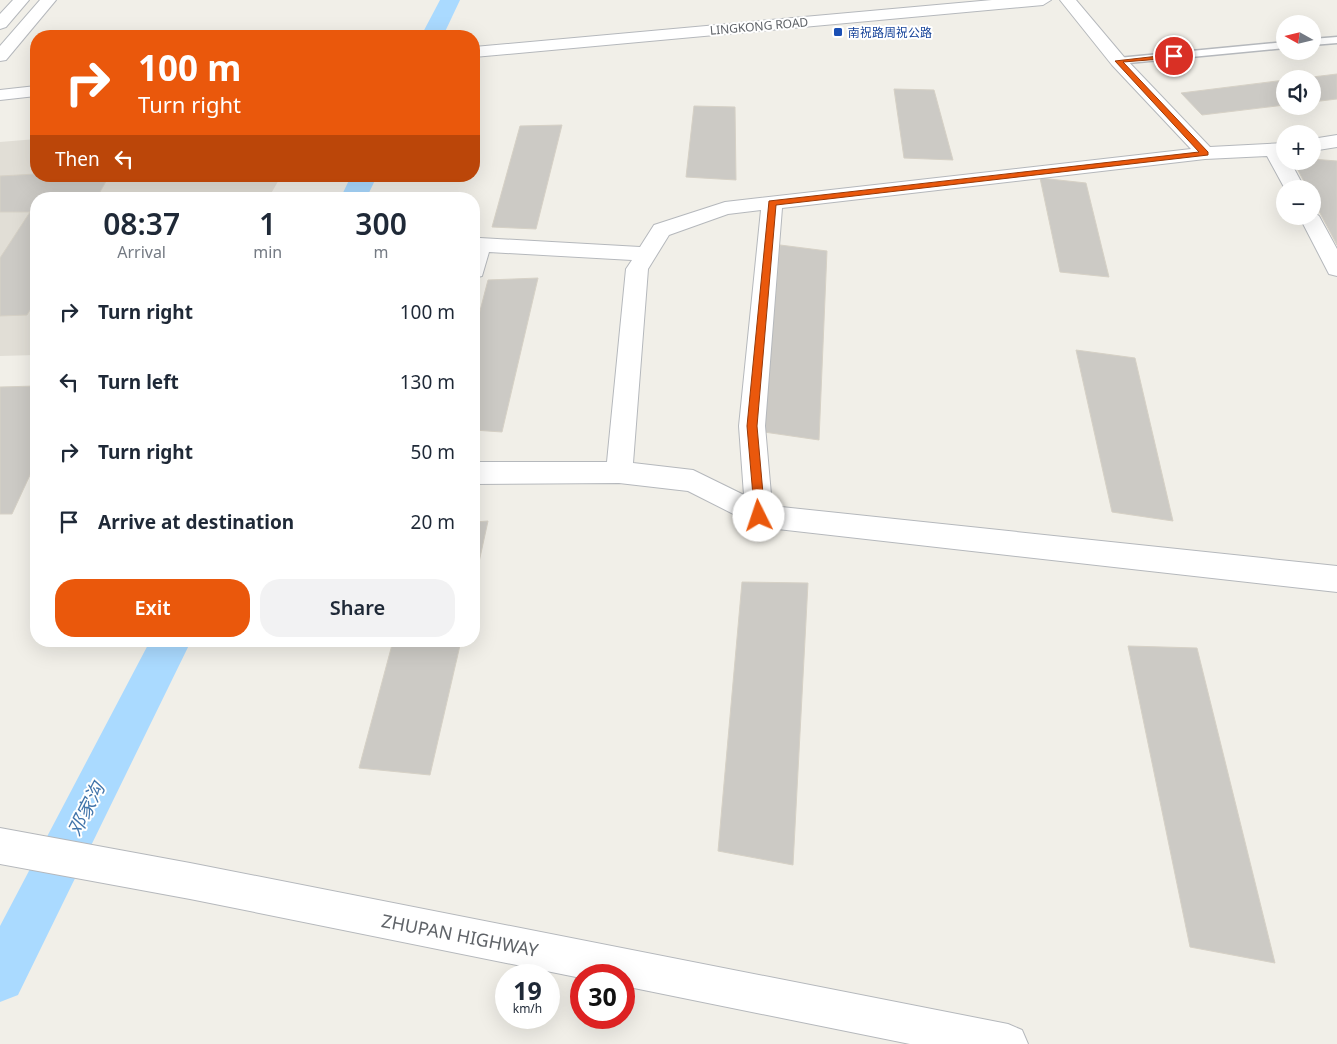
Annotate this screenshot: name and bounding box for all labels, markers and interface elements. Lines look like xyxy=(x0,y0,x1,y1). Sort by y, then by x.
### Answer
street label: LINGKONG ROAD xyxy=(709,13,809,39)
north arrow xyxy=(1276,15,1321,60)
map controls xyxy=(1276,15,1321,225)
place label: 南祝路周祝公路 xyxy=(848,24,932,41)
marker: 南祝路周祝公路 xyxy=(832,26,844,38)
pin xyxy=(1153,35,1195,77)
icon: arrive xyxy=(1160,42,1188,70)
text: 100 m xyxy=(138,44,241,91)
icon: right xyxy=(55,50,120,115)
button: sound xyxy=(1276,70,1321,115)
text: Turn right xyxy=(138,89,241,119)
button: + xyxy=(1276,125,1321,170)
icon: left xyxy=(110,145,138,173)
text: Then xyxy=(55,146,100,172)
button: − xyxy=(1276,180,1321,225)
text: 08:37 xyxy=(103,203,180,244)
text: 1 xyxy=(259,203,276,244)
text: 300 xyxy=(355,203,407,244)
text: Arrival xyxy=(117,241,166,263)
text: min xyxy=(253,241,282,263)
text: m xyxy=(374,241,389,263)
icon: right xyxy=(55,298,83,326)
text: Turn right xyxy=(98,299,193,325)
text: 100 m xyxy=(400,299,455,325)
icon: left xyxy=(55,368,83,396)
text: Turn left xyxy=(98,369,179,395)
text: 130 m xyxy=(400,369,455,395)
icon: right xyxy=(55,438,83,466)
text: Turn right xyxy=(98,439,193,465)
text: 50 m xyxy=(411,439,455,465)
position arrow xyxy=(732,489,784,541)
icon: arrive xyxy=(55,508,83,536)
text: Arrive at destination xyxy=(98,509,294,535)
text: 20 m xyxy=(411,509,455,535)
button: Exit xyxy=(55,579,250,637)
button: Share xyxy=(260,579,455,637)
water label: 邓家沟 xyxy=(61,776,111,840)
street label: ZHUPAN HIGHWAY xyxy=(380,908,541,962)
speed limit sign: 30 xyxy=(570,964,635,1029)
text: 19 xyxy=(513,973,542,1007)
text: km/h xyxy=(513,1000,542,1017)

